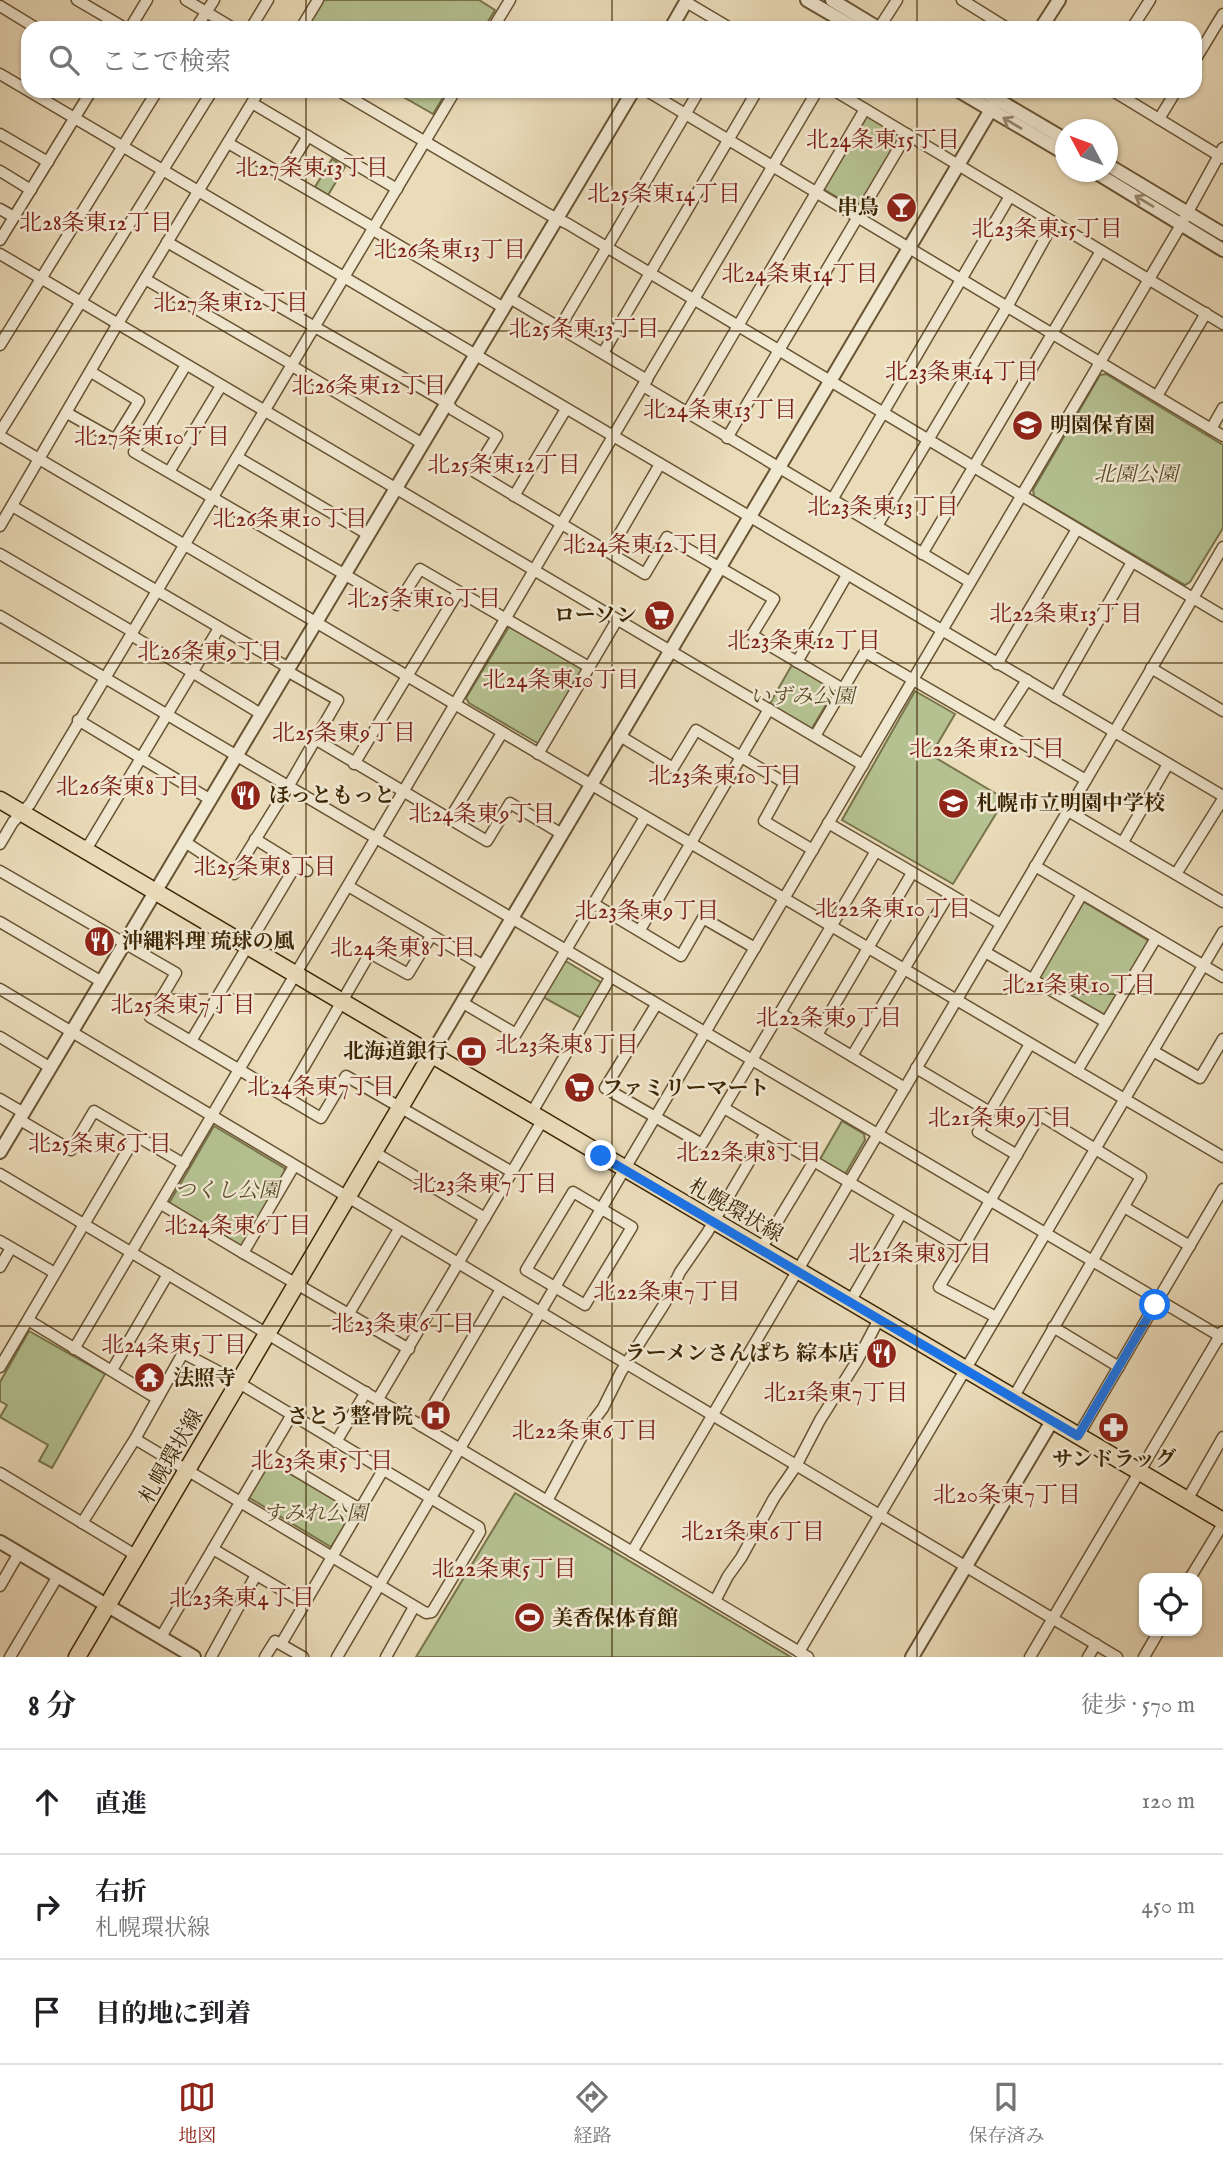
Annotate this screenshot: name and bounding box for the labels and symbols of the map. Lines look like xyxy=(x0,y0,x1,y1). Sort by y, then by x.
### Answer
one-way arrow xyxy=(1003,115,1023,129)
north arrow xyxy=(1055,119,1118,182)
district label: 北24条東15丁目 xyxy=(806,126,960,155)
district label: 北27条東13丁目 xyxy=(235,154,389,183)
district label: 北25条東14丁目 xyxy=(587,180,741,209)
bar icon: 串鳥 xyxy=(885,190,919,224)
one-way arrow xyxy=(1135,194,1155,208)
place label: 串鳥 xyxy=(837,195,879,222)
district label: 北28条東12丁目 xyxy=(19,209,173,238)
district label: 北23条東15丁目 xyxy=(971,215,1123,244)
district label: 北26条東13丁目 xyxy=(374,236,526,265)
district label: 北24条東14丁目 xyxy=(722,260,878,289)
district label: 北27条東12丁目 xyxy=(153,289,309,318)
district label: 北25条東13丁目 xyxy=(508,315,660,344)
district label: 北23条東14丁目 xyxy=(885,358,1039,387)
district label: 北26条東12丁目 xyxy=(292,372,446,401)
district label: 北24条東13丁目 xyxy=(643,396,797,425)
school or university icon: 明園保育園 xyxy=(1010,408,1044,442)
place label: 明園保育園 xyxy=(1050,413,1155,440)
district label: 北27条東10丁目 xyxy=(74,423,230,452)
district label: 北25条東12丁目 xyxy=(427,451,581,480)
park label: 北園公園 xyxy=(1094,462,1181,489)
district label: 北23条東13丁目 xyxy=(807,493,959,522)
district label: 北26条東10丁目 xyxy=(212,505,368,534)
district label: 北24条東12丁目 xyxy=(563,531,719,560)
district label: 北25条東10丁目 xyxy=(347,585,501,614)
supermarket icon: ローソン xyxy=(643,598,677,632)
district label: 北22条東13丁目 xyxy=(989,600,1143,629)
place label: ローソン xyxy=(554,603,637,630)
district label: 北23条東12丁目 xyxy=(727,627,881,656)
district label: 北26条東9丁目 xyxy=(137,638,283,667)
district label: 北24条東10丁目 xyxy=(483,666,639,695)
park label: いずみ公園 xyxy=(750,684,857,711)
district label: 北25条東9丁目 xyxy=(272,719,416,748)
district label: 北22条東12丁目 xyxy=(909,735,1065,764)
district label: 北23条東10丁目 xyxy=(648,762,802,791)
district label: 北26条東8丁目 xyxy=(56,773,200,802)
restaurant icon: ほっともっと xyxy=(229,778,263,812)
place label: ほっともっと xyxy=(269,783,395,810)
school or university icon: 札幌市立明園中学校 xyxy=(936,786,970,820)
place label: 札幌市立明園中学校 xyxy=(976,791,1165,818)
district label: 北24条東9丁目 xyxy=(408,800,556,829)
district label: 北25条東8丁目 xyxy=(193,853,337,882)
district label: 北22条東10丁目 xyxy=(815,895,971,924)
district label: 北23条東9丁目 xyxy=(575,897,719,926)
restaurant icon: 沖縄料理 琉球の風 xyxy=(82,924,116,958)
place label: 沖縄料理 琉球の風 xyxy=(122,929,295,956)
district label: 北24条東8丁目 xyxy=(330,934,476,963)
district label: 北21条東10丁目 xyxy=(1002,971,1156,1000)
district label: 北25条東7丁目 xyxy=(111,991,255,1020)
district label: 北22条東9丁目 xyxy=(756,1004,902,1033)
district label: 北23条東8丁目 xyxy=(495,1031,639,1060)
bank icon: 北海道銀行 xyxy=(454,1034,488,1068)
place label: 北海道銀行 xyxy=(343,1039,448,1066)
supermarket icon: ファミリーマート xyxy=(562,1071,596,1105)
district label: 北24条東7丁目 xyxy=(247,1073,395,1102)
place label: ファミリーマート xyxy=(602,1076,770,1103)
district label: 北21条東9丁目 xyxy=(928,1104,1072,1133)
district label: 北25条東6丁目 xyxy=(28,1130,172,1159)
district label: 北22条東8丁目 xyxy=(676,1139,822,1168)
route end xyxy=(585,1140,616,1171)
district label: 北23条東7丁目 xyxy=(412,1170,558,1199)
street label: 札幌環状線 xyxy=(683,1173,787,1249)
park label: つくし公園 xyxy=(175,1178,282,1205)
district label: 北24条東6丁目 xyxy=(165,1212,311,1241)
district label: 北21条東8丁目 xyxy=(848,1240,992,1269)
district label: 北22条東7丁目 xyxy=(593,1278,741,1307)
route start xyxy=(1139,1289,1170,1320)
district label: 北23条東6丁目 xyxy=(331,1310,475,1339)
district label: 北24条東5丁目 xyxy=(101,1331,247,1360)
restaurant icon: ラーメンさんぱち 綜本店 xyxy=(865,1336,899,1370)
place label: ラーメンさんぱち 綜本店 xyxy=(624,1341,859,1368)
temple icon: 法照寺 xyxy=(133,1361,167,1395)
place label: 法照寺 xyxy=(173,1366,236,1393)
district label: 北21条東7丁目 xyxy=(763,1379,909,1408)
hospital icon: さとう整骨院 xyxy=(419,1399,453,1433)
place label: さとう整骨院 xyxy=(287,1404,413,1431)
street label: 札幌環状線 xyxy=(134,1405,210,1509)
pharmacy icon: サンドラッグ xyxy=(1097,1410,1131,1444)
district label: 北22条東6丁目 xyxy=(512,1417,658,1446)
district label: 北23条東5丁目 xyxy=(251,1447,393,1476)
place label: サンドラッグ xyxy=(1052,1447,1176,1474)
district label: 北20条東7丁目 xyxy=(933,1481,1081,1510)
park label: すみれ公園 xyxy=(263,1501,370,1528)
district label: 北21条東6丁目 xyxy=(681,1518,825,1547)
district label: 北22条東5丁目 xyxy=(432,1555,576,1584)
district label: 北23条東4丁目 xyxy=(169,1584,315,1613)
sports icon: 美香保体育館 xyxy=(512,1601,546,1635)
place label: 美香保体育館 xyxy=(552,1606,678,1633)

